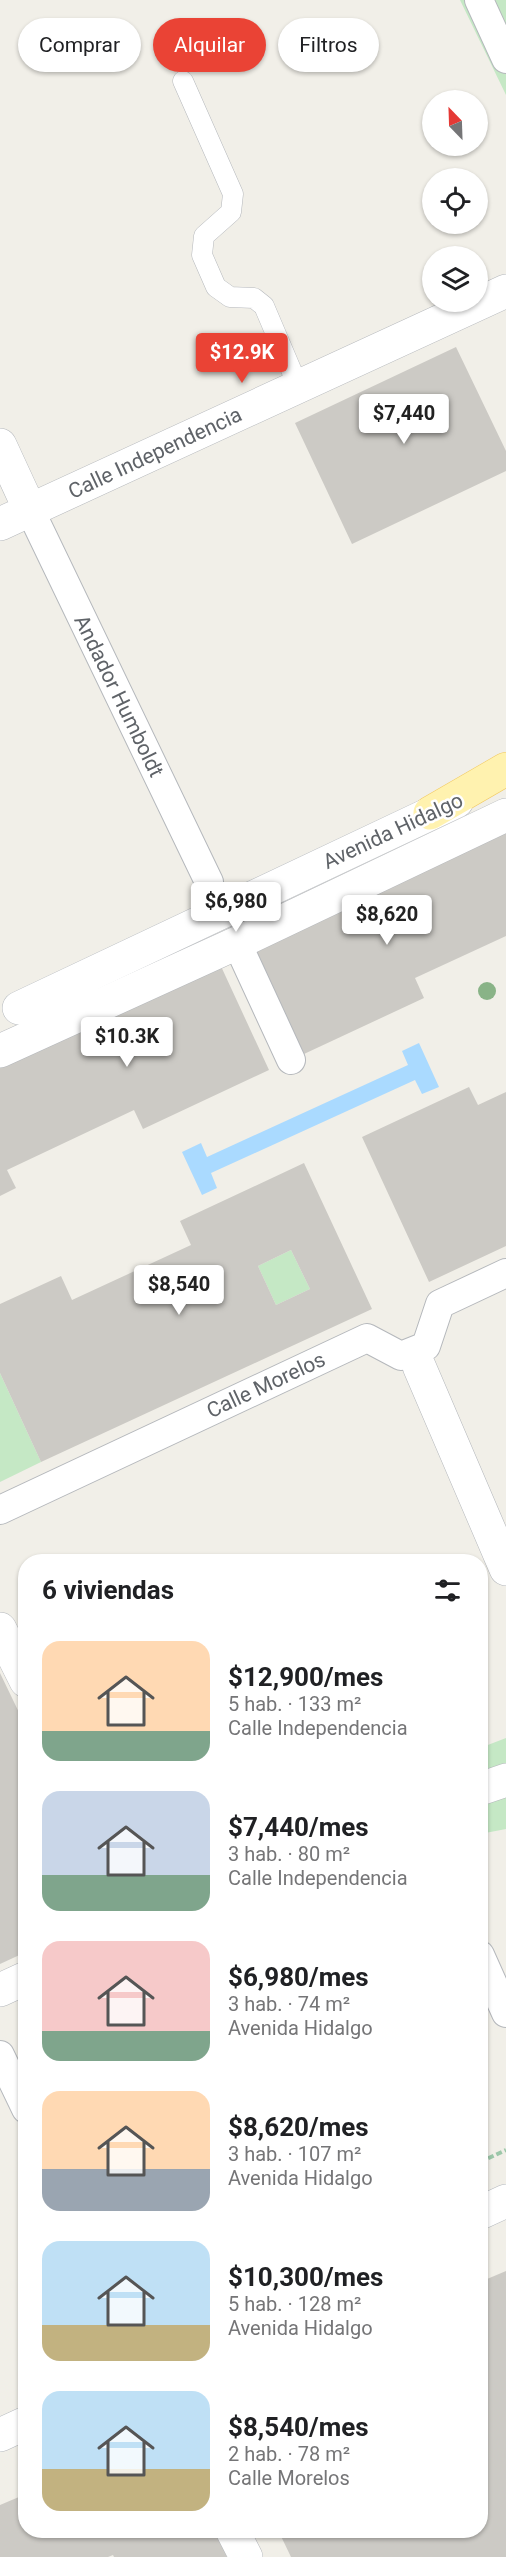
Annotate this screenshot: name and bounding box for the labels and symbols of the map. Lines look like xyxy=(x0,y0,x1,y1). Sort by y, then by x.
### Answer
north arrow xyxy=(422,90,488,156)
pin: $12.9K xyxy=(193,333,291,384)
pin: $7,440 xyxy=(355,394,453,445)
street label: Calle Independencia xyxy=(64,402,246,504)
street label: Andador Humboldt xyxy=(69,611,169,781)
street label: Avenida Hidalgo xyxy=(319,788,467,874)
pin: $6,980 xyxy=(187,882,285,933)
pin: $8,620 xyxy=(338,895,436,946)
pin: $10.3K xyxy=(78,1017,176,1068)
pin: $8,540 xyxy=(130,1265,228,1316)
street label: Calle Morelos xyxy=(203,1347,329,1423)

